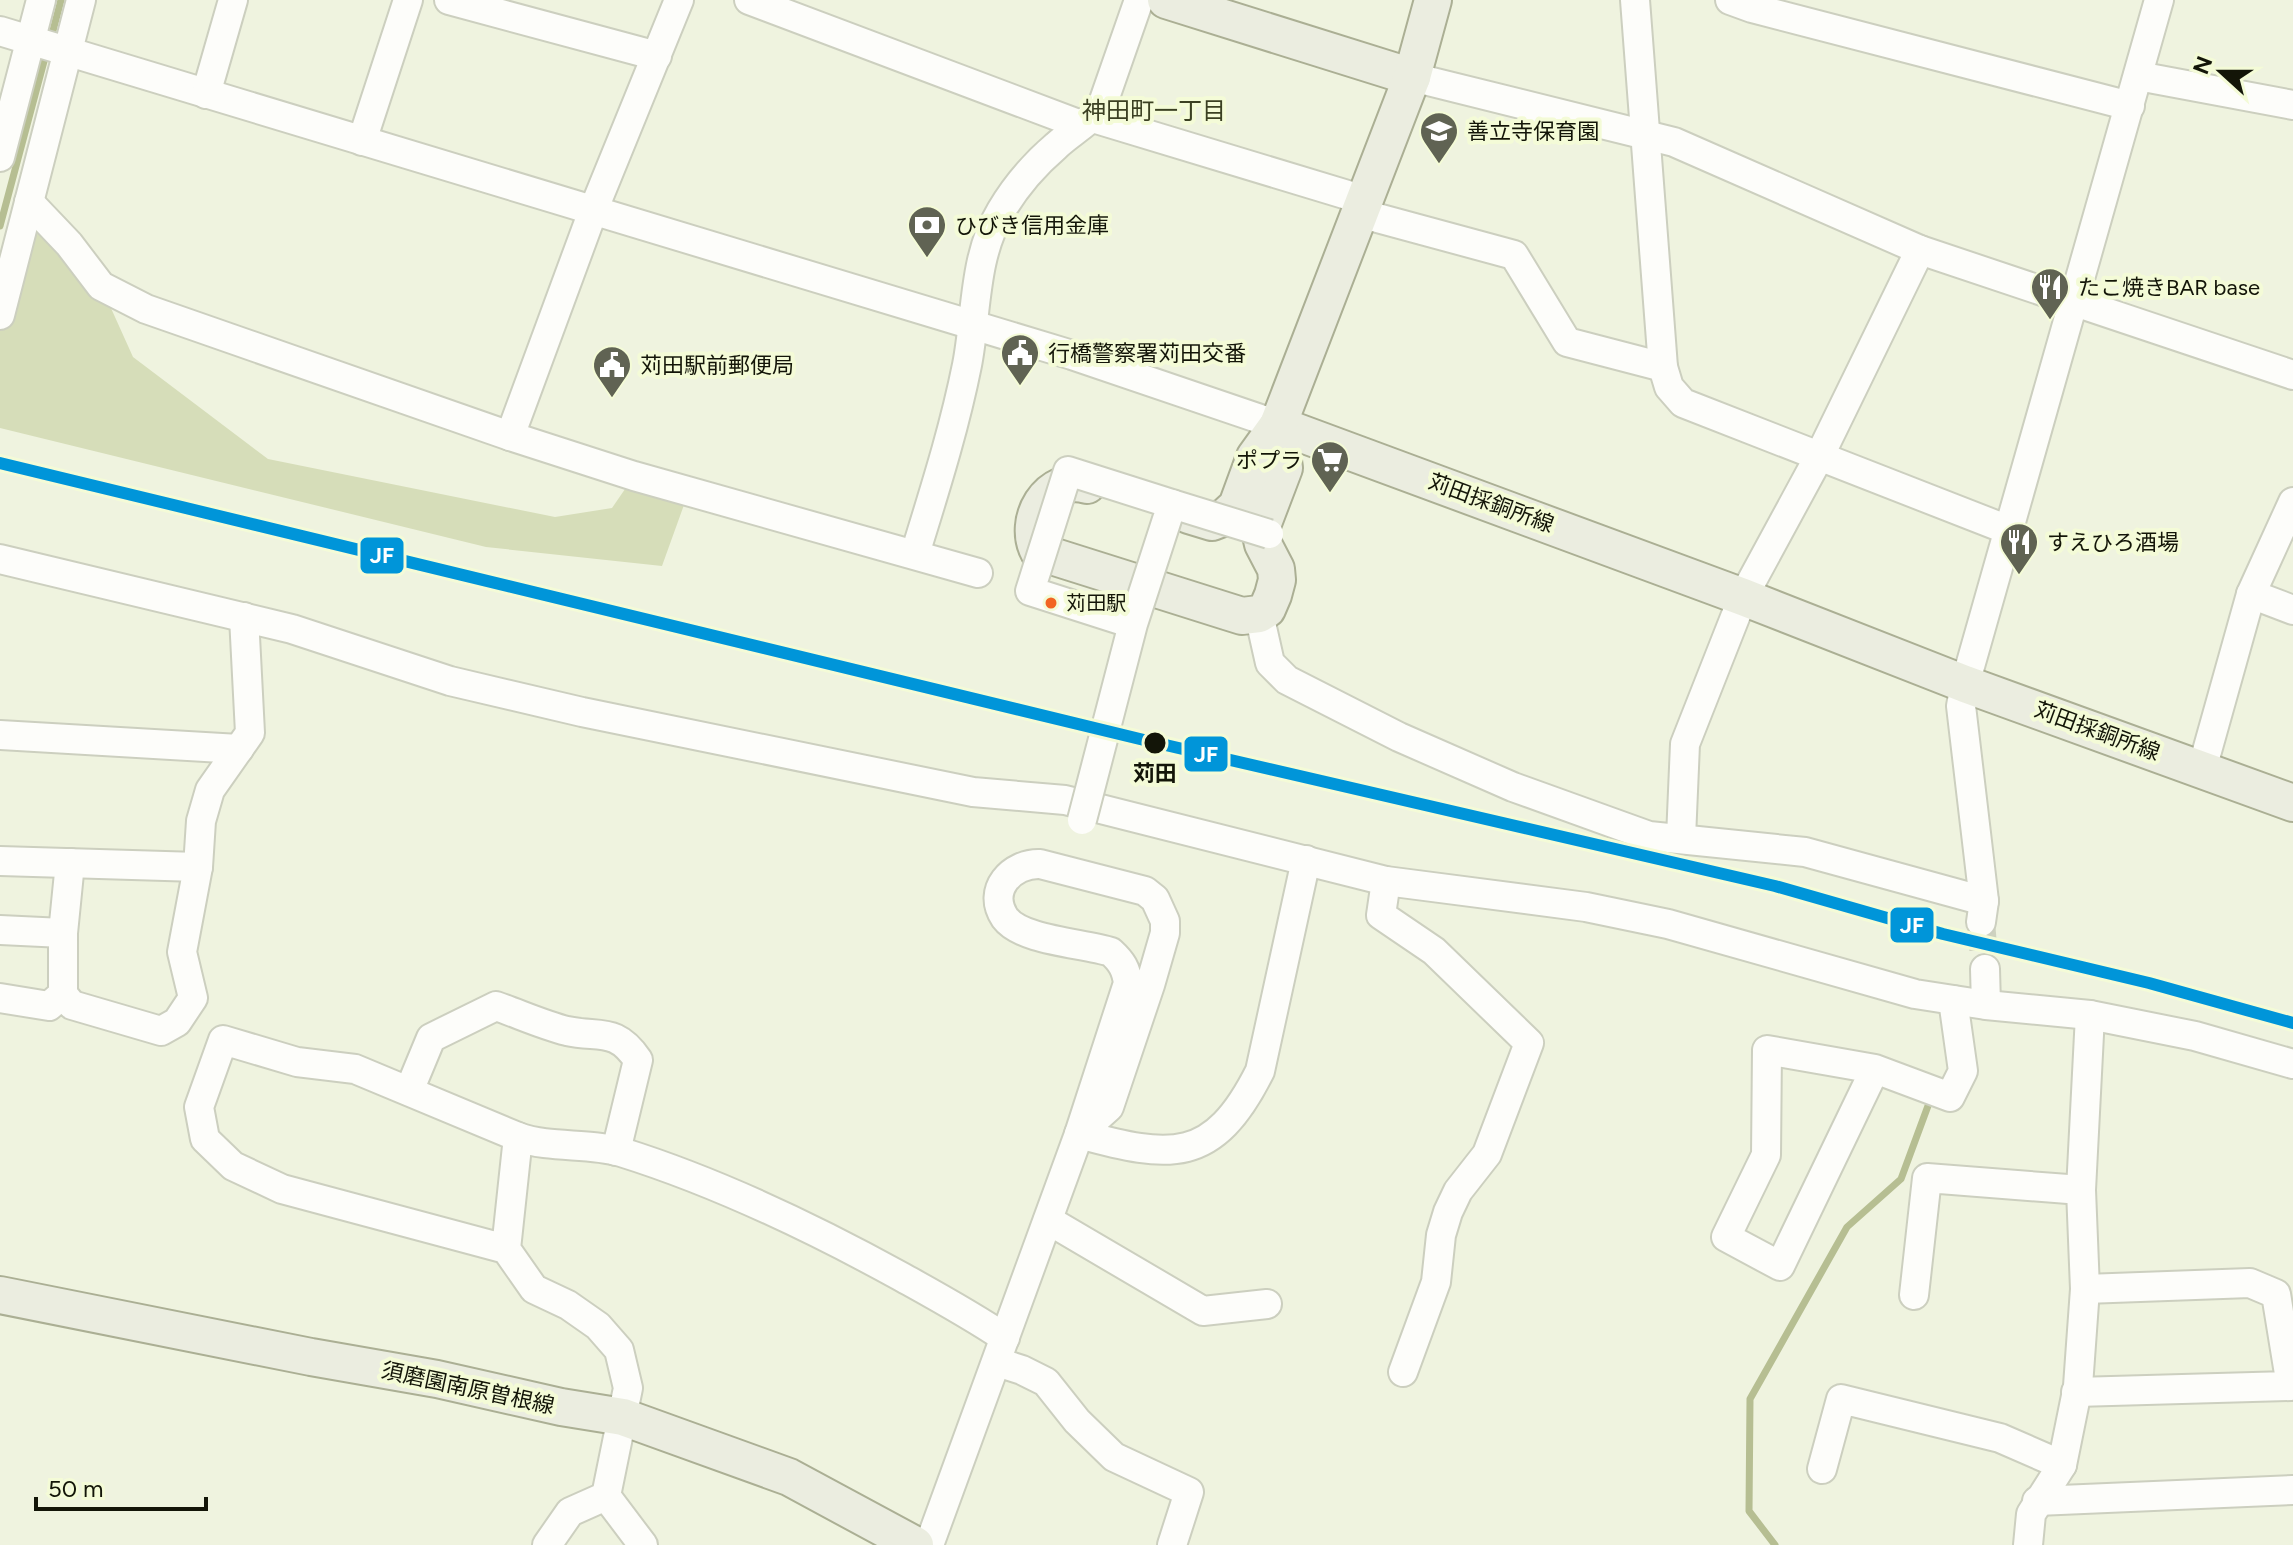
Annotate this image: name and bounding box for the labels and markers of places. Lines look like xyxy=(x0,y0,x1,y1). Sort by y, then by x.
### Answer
school or university icon: 善立寺保育園 xyxy=(1418,110,1460,165)
place label: 善立寺保育園 xyxy=(1467,118,1599,145)
bank icon: ひびき信用金庫 xyxy=(906,204,948,259)
place label: ひびき信用金庫 xyxy=(955,212,1109,239)
restaurant icon: たこ焼きBAR base xyxy=(2029,266,2071,321)
place label: たこ焼きBAR base xyxy=(2078,274,2260,301)
public building icon: 行橋警察署苅田交番 xyxy=(999,332,1041,387)
place label: 行橋警察署苅田交番 xyxy=(1048,340,1246,367)
public building icon: 苅田駅前郵便局 xyxy=(591,344,633,399)
place label: 苅田駅前郵便局 xyxy=(640,352,794,379)
supermarket icon: ポプラ xyxy=(1309,439,1351,494)
place label: ポプラ xyxy=(1236,447,1302,474)
restaurant icon: すえひろ酒場 xyxy=(1998,521,2040,576)
place label: すえひろ酒場 xyxy=(2047,529,2179,556)
place label: 苅田駅 xyxy=(1066,591,1126,615)
marker: 苅田駅 xyxy=(1043,595,1059,611)
marker: 苅田 xyxy=(1142,730,1168,756)
place label: 苅田 xyxy=(1133,760,1177,787)

